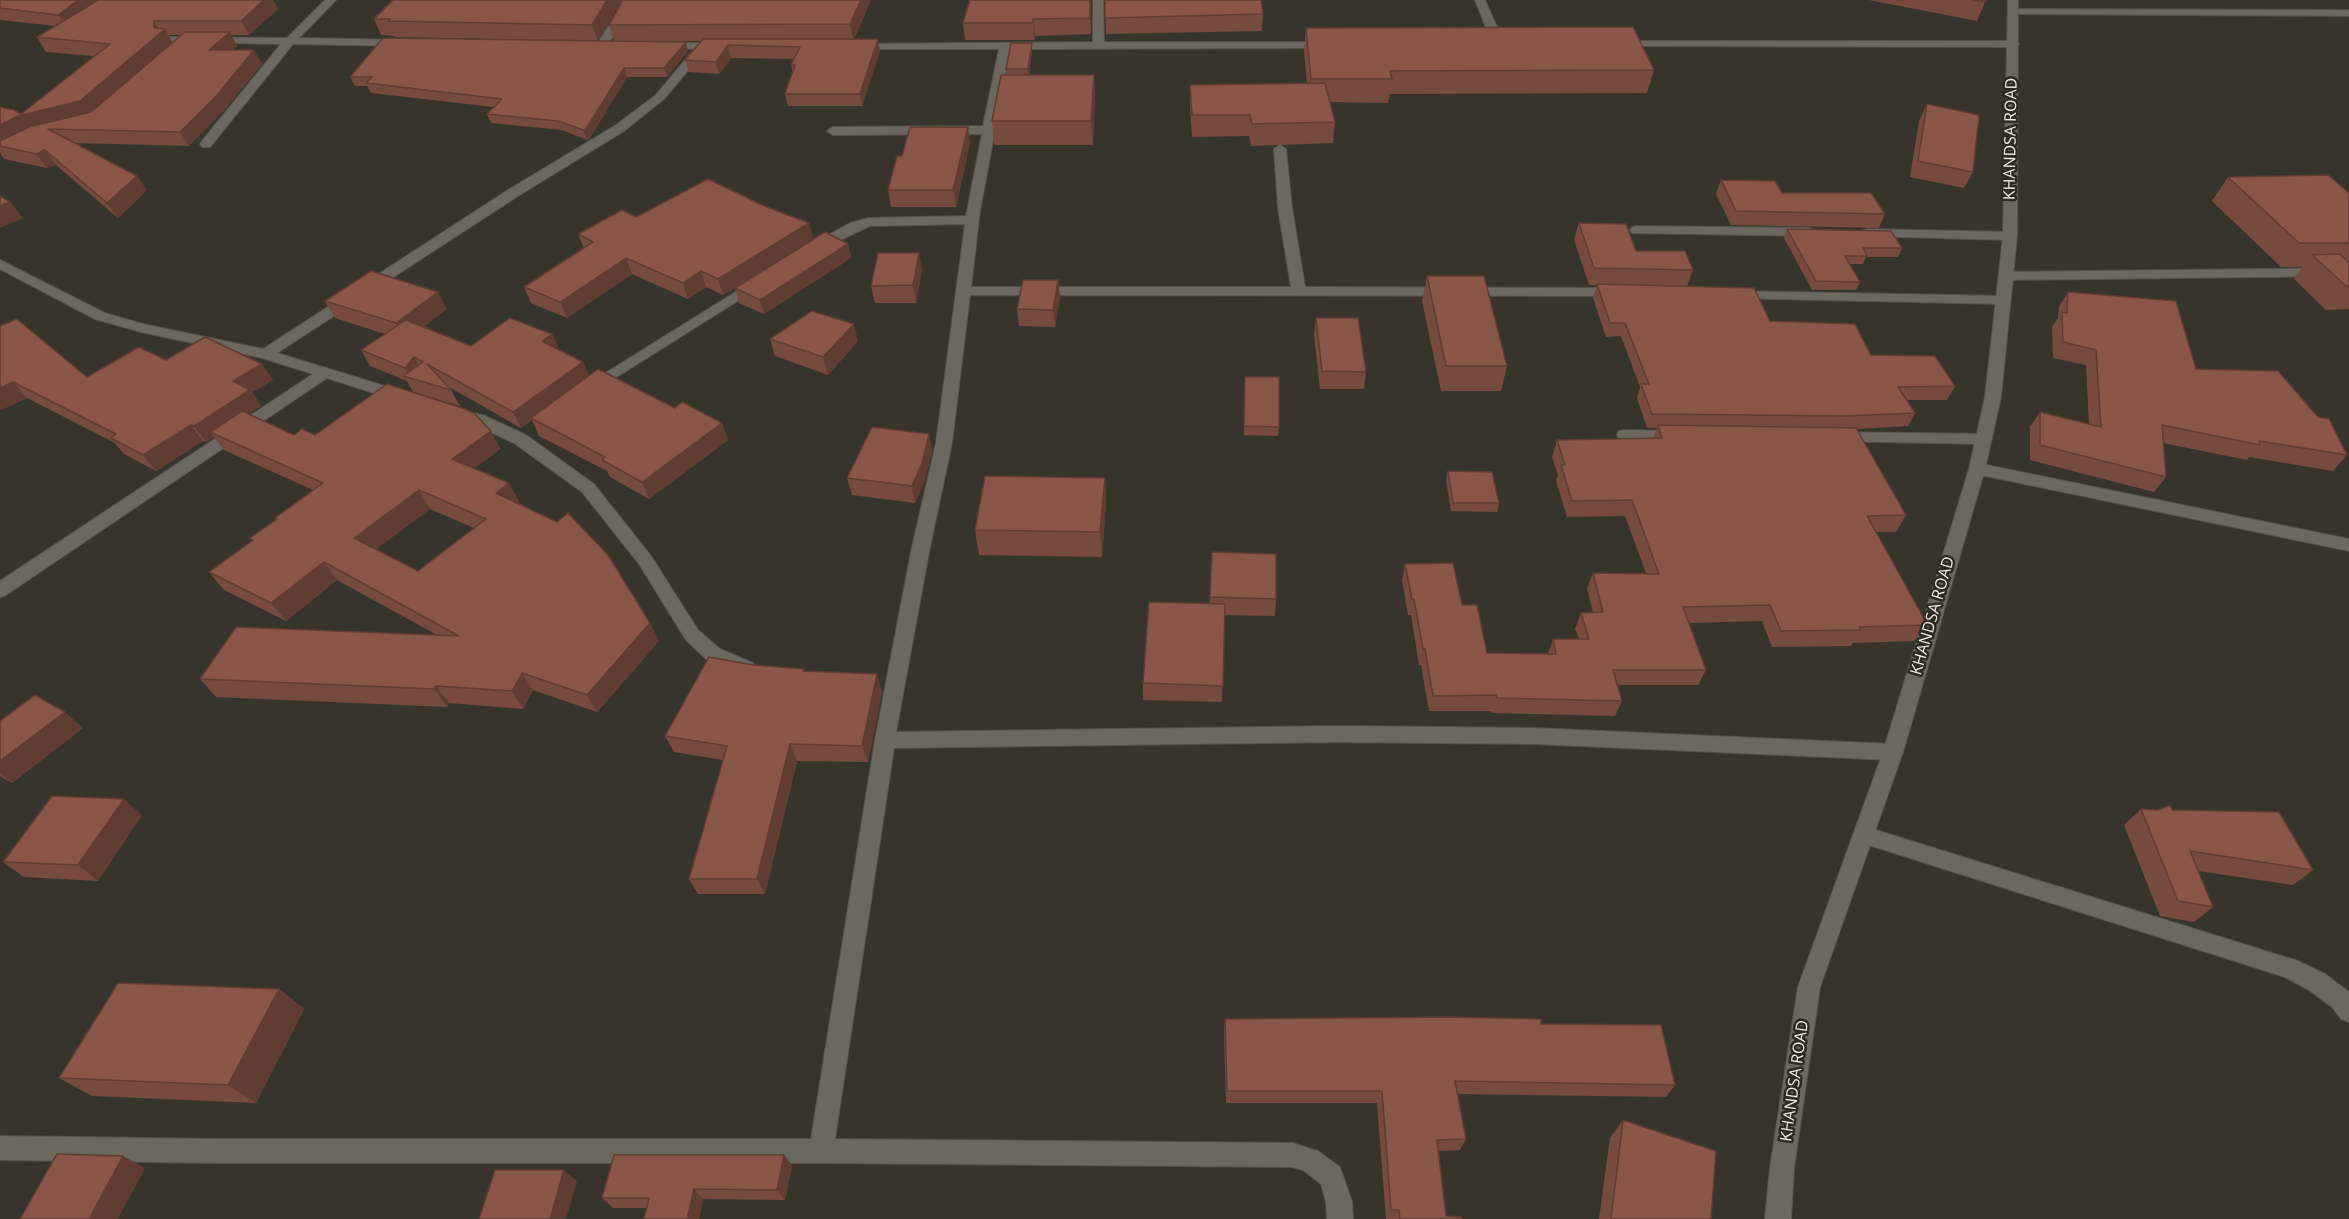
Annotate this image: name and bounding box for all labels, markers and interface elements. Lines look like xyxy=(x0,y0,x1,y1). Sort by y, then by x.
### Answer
street label: KHANDSA ROAD xyxy=(2000,78,2022,200)
street label: KHANDSA ROAD xyxy=(1907,554,1959,678)
street label: KHANDSA ROAD xyxy=(1777,1019,1813,1143)

